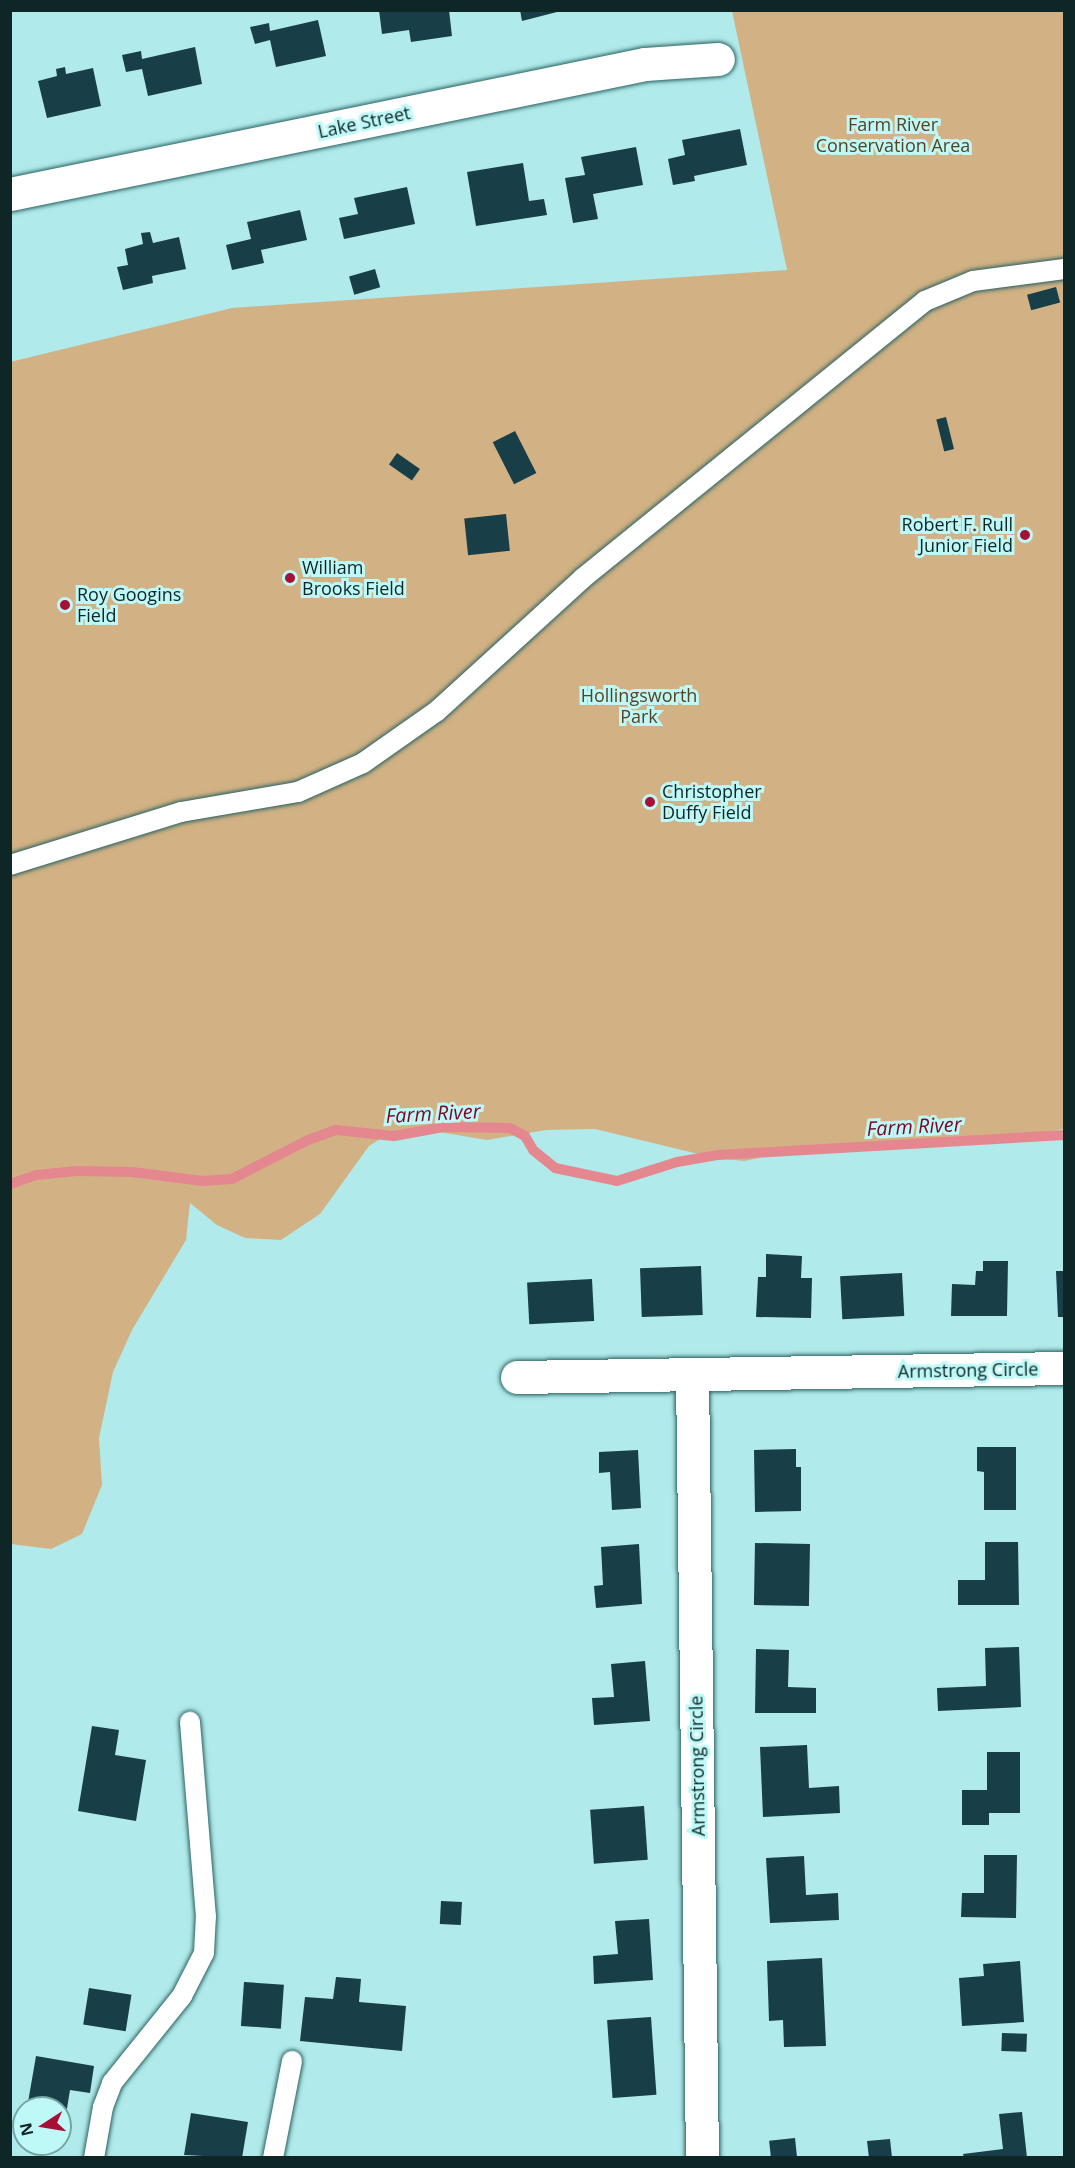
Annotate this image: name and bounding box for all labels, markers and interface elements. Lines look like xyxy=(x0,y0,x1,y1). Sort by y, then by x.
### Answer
street label: Lake Street xyxy=(316,102,412,142)
park label: Farm River Conservation Area xyxy=(816,114,970,156)
place label: Robert F. Rull Junior Field xyxy=(902,514,1013,556)
marker: Robert F. Rull Junior Field xyxy=(1018,528,1032,542)
place label: William Brooks Field xyxy=(302,557,405,600)
marker: William Brooks Field xyxy=(283,571,297,585)
place label: Roy Googins Field xyxy=(77,584,181,626)
marker: Roy Googins Field xyxy=(58,598,72,612)
park label: Hollingsworth Park xyxy=(581,685,697,728)
place label: Christopher Duffy Field xyxy=(662,781,762,824)
marker: Christopher Duffy Field xyxy=(643,795,657,809)
water label: Farm River xyxy=(385,1099,481,1127)
water label: Farm River xyxy=(866,1112,962,1140)
street label: Armstrong Circle xyxy=(898,1358,1038,1382)
street label: Armstrong Circle xyxy=(685,1696,709,1836)
north arrow xyxy=(12,2096,72,2156)
text: N xyxy=(14,2121,38,2138)

